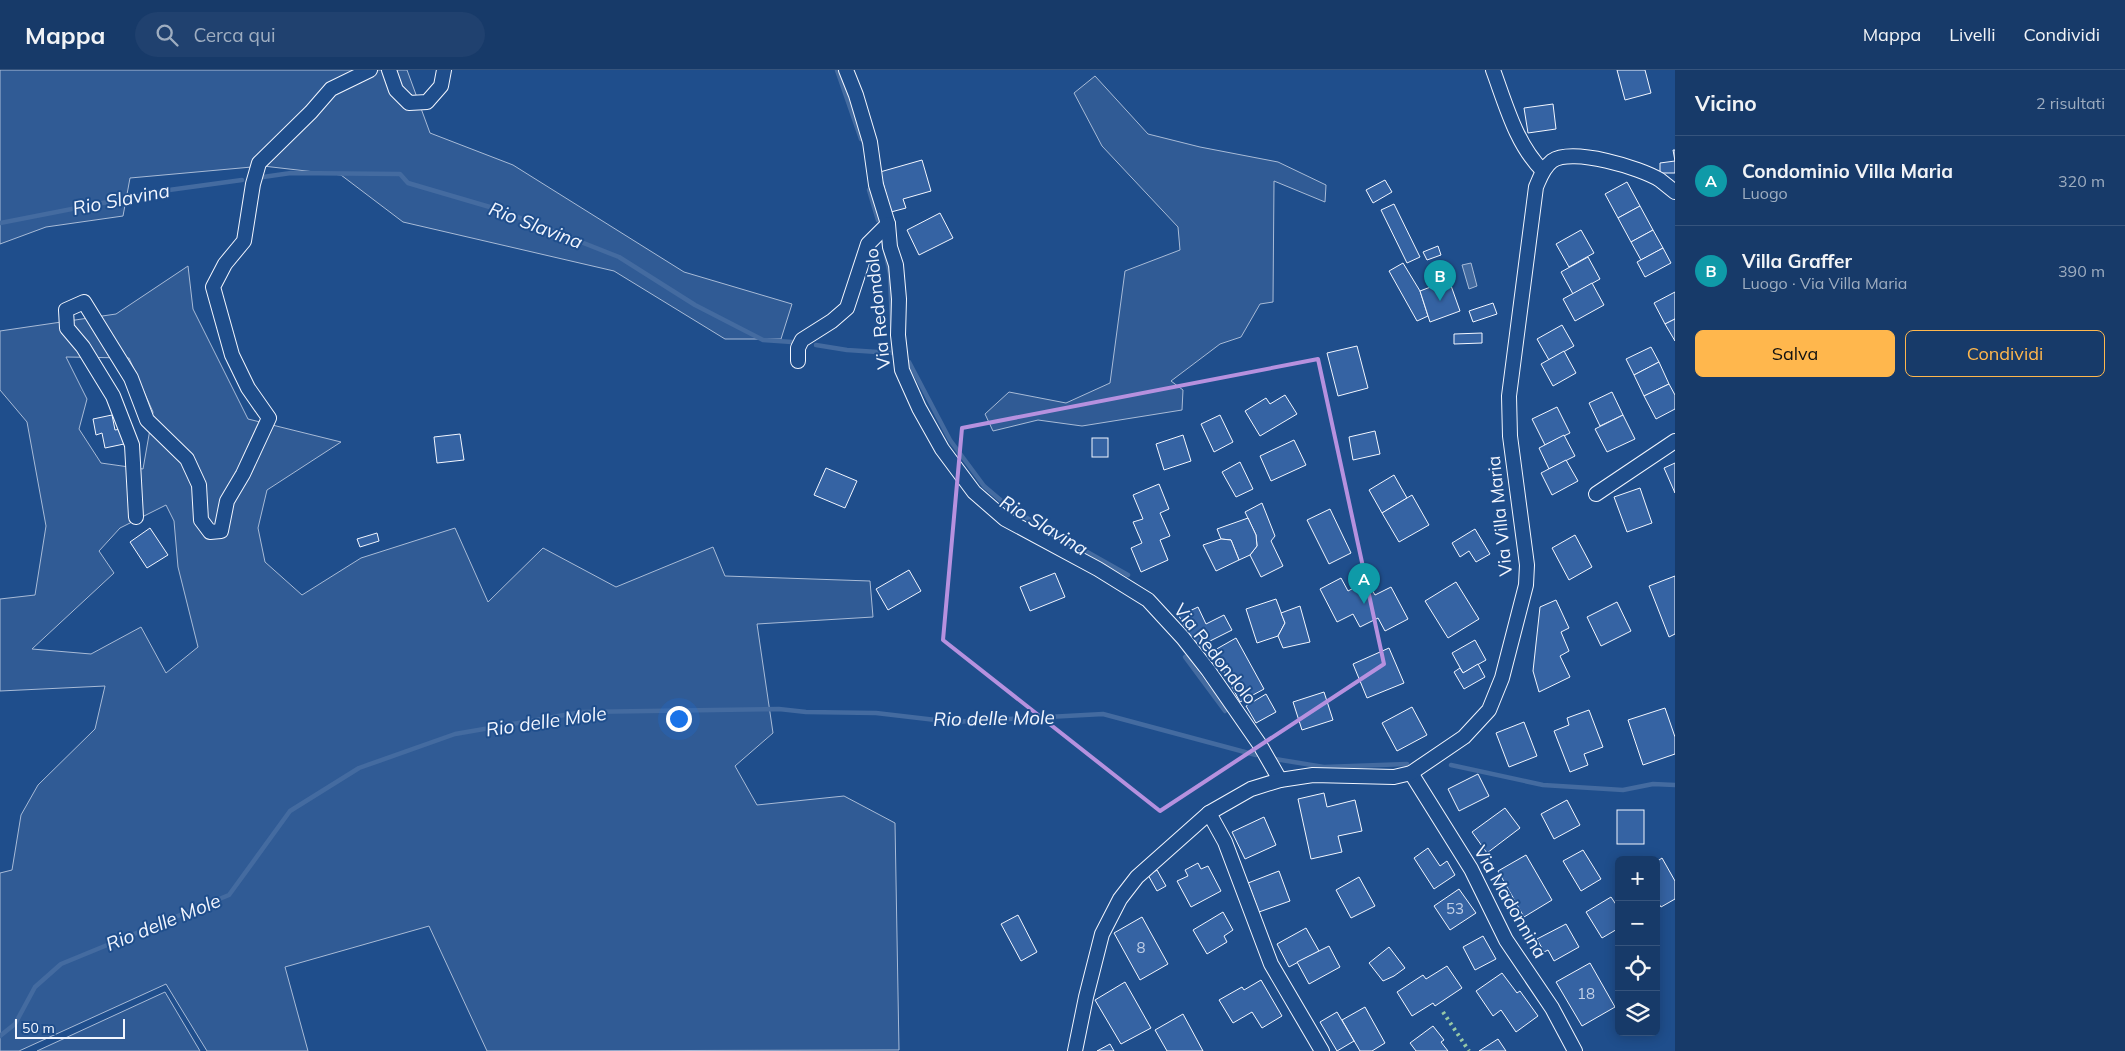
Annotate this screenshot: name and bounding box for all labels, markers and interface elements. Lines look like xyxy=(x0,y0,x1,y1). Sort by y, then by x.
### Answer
search box xyxy=(135,12,485,57)
text: Mappa xyxy=(25,20,105,50)
icon: search xyxy=(153,21,181,49)
text: Cerca qui xyxy=(193,23,275,47)
text: Mappa xyxy=(1863,23,1921,46)
text: Livelli xyxy=(1949,23,1995,46)
text: Condividi xyxy=(2023,23,2100,46)
text: Vicino xyxy=(1695,90,1757,116)
text: 2 risultati xyxy=(2036,93,2105,113)
text: Condominio Villa Maria xyxy=(1742,159,1953,183)
text: A xyxy=(1705,171,1717,191)
text: 320 m xyxy=(2058,171,2105,191)
water label: Rio Slavina xyxy=(70,178,172,220)
text: Luogo xyxy=(1742,183,1788,203)
water label: Rio Slavina xyxy=(486,196,586,254)
street label: Via Redondolo xyxy=(860,247,895,371)
text: Villa Graffer xyxy=(1742,249,1852,273)
pin: B xyxy=(1424,260,1456,301)
text: B xyxy=(1705,261,1717,281)
text: 390 m xyxy=(2058,261,2105,281)
text: Luogo · Via Villa Maria xyxy=(1742,273,1907,293)
button: Salva xyxy=(1695,330,1895,377)
button: Condividi xyxy=(1905,330,2105,377)
street label: Via Villa Maria xyxy=(1482,455,1517,577)
water label: Rio Slavina xyxy=(996,489,1092,561)
pin: A xyxy=(1348,563,1380,604)
street label: Via Redondolo xyxy=(1169,599,1262,709)
water label: Rio delle Mole xyxy=(484,701,608,741)
water label: Rio delle Mole xyxy=(933,705,1055,731)
your location xyxy=(666,706,692,732)
street label: Via Madonnina xyxy=(1469,841,1552,962)
map controls xyxy=(1615,856,1660,1036)
button: + xyxy=(1615,856,1660,901)
water label: Rio delle Mole xyxy=(102,888,224,956)
house number: 53 xyxy=(1446,899,1464,918)
button: − xyxy=(1615,901,1660,946)
house number: 8 xyxy=(1136,938,1146,957)
button: locate xyxy=(1615,946,1660,991)
house number: 18 xyxy=(1577,984,1595,1003)
button: layers xyxy=(1615,991,1660,1036)
scale bar xyxy=(15,1016,125,1039)
text: 50 m xyxy=(22,1019,55,1037)

